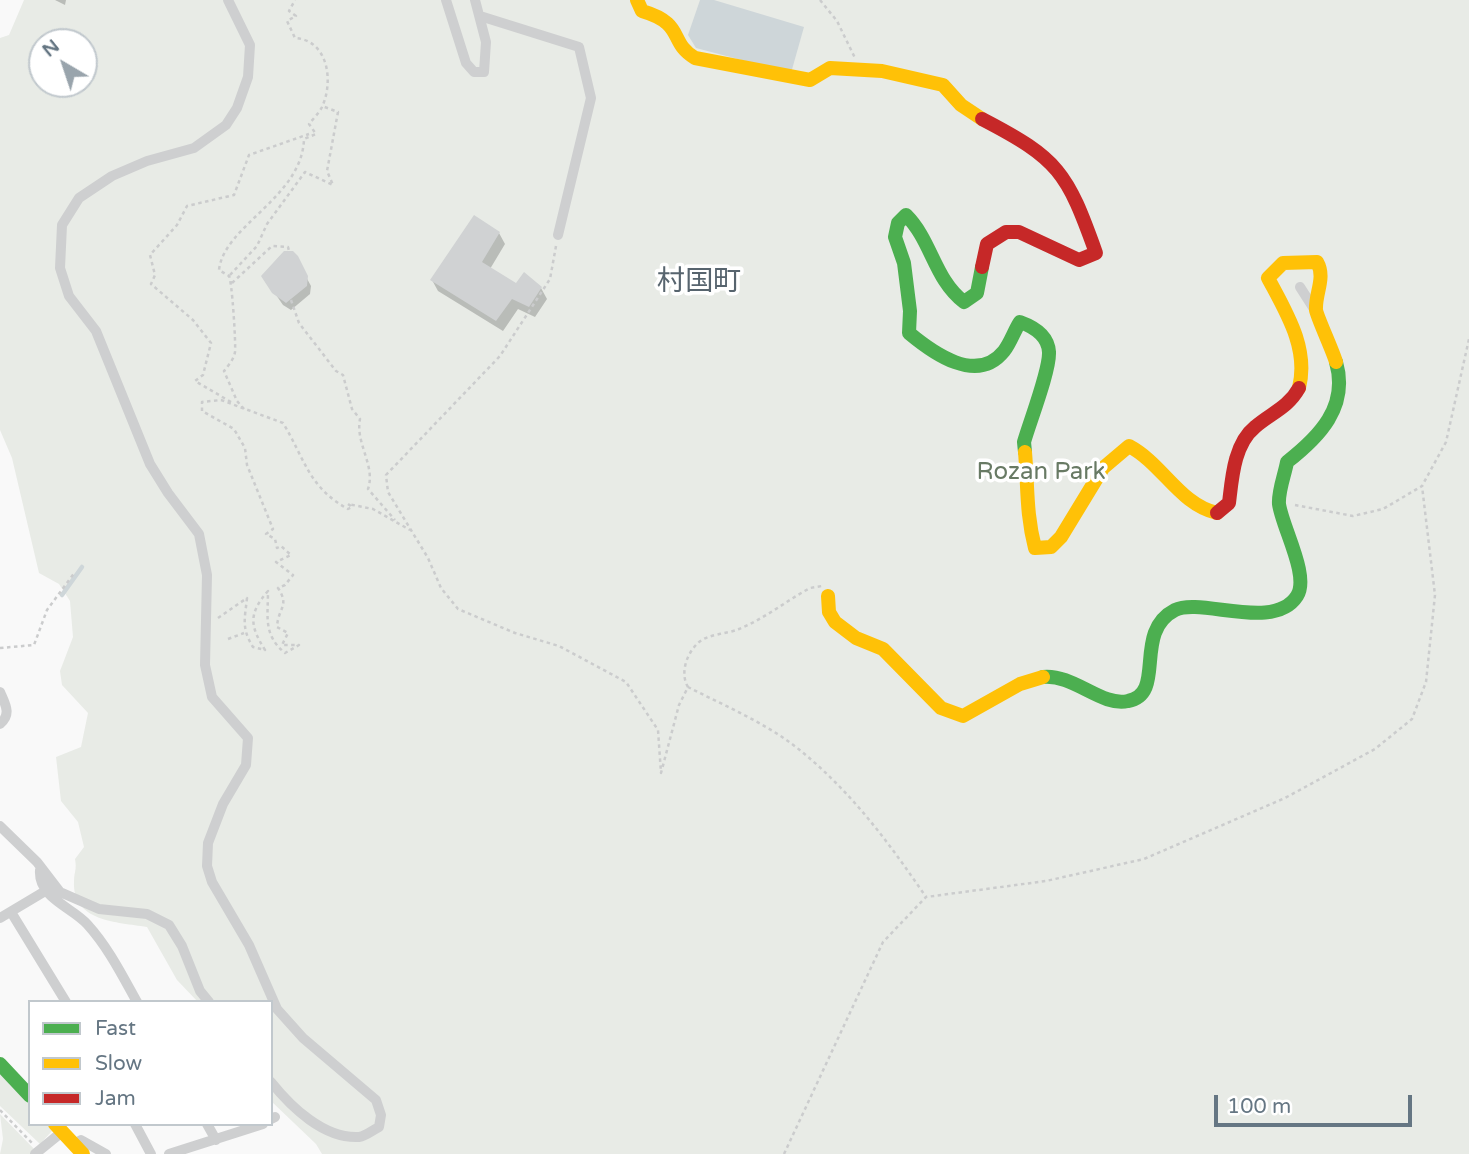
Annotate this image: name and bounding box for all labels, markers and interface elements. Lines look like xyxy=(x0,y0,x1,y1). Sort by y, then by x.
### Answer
north arrow xyxy=(28,28,98,98)
text: N xyxy=(38,35,64,62)
district label: 村国町 xyxy=(657,266,741,300)
park label: Rozan Park xyxy=(976,459,1106,487)
legend xyxy=(28,1000,273,1126)
text: Fast xyxy=(95,1016,136,1041)
text: Slow xyxy=(95,1051,142,1076)
scale bar xyxy=(1217,1080,1415,1124)
text: Jam xyxy=(95,1086,136,1111)
text: 100 m xyxy=(1227,1094,1291,1119)

